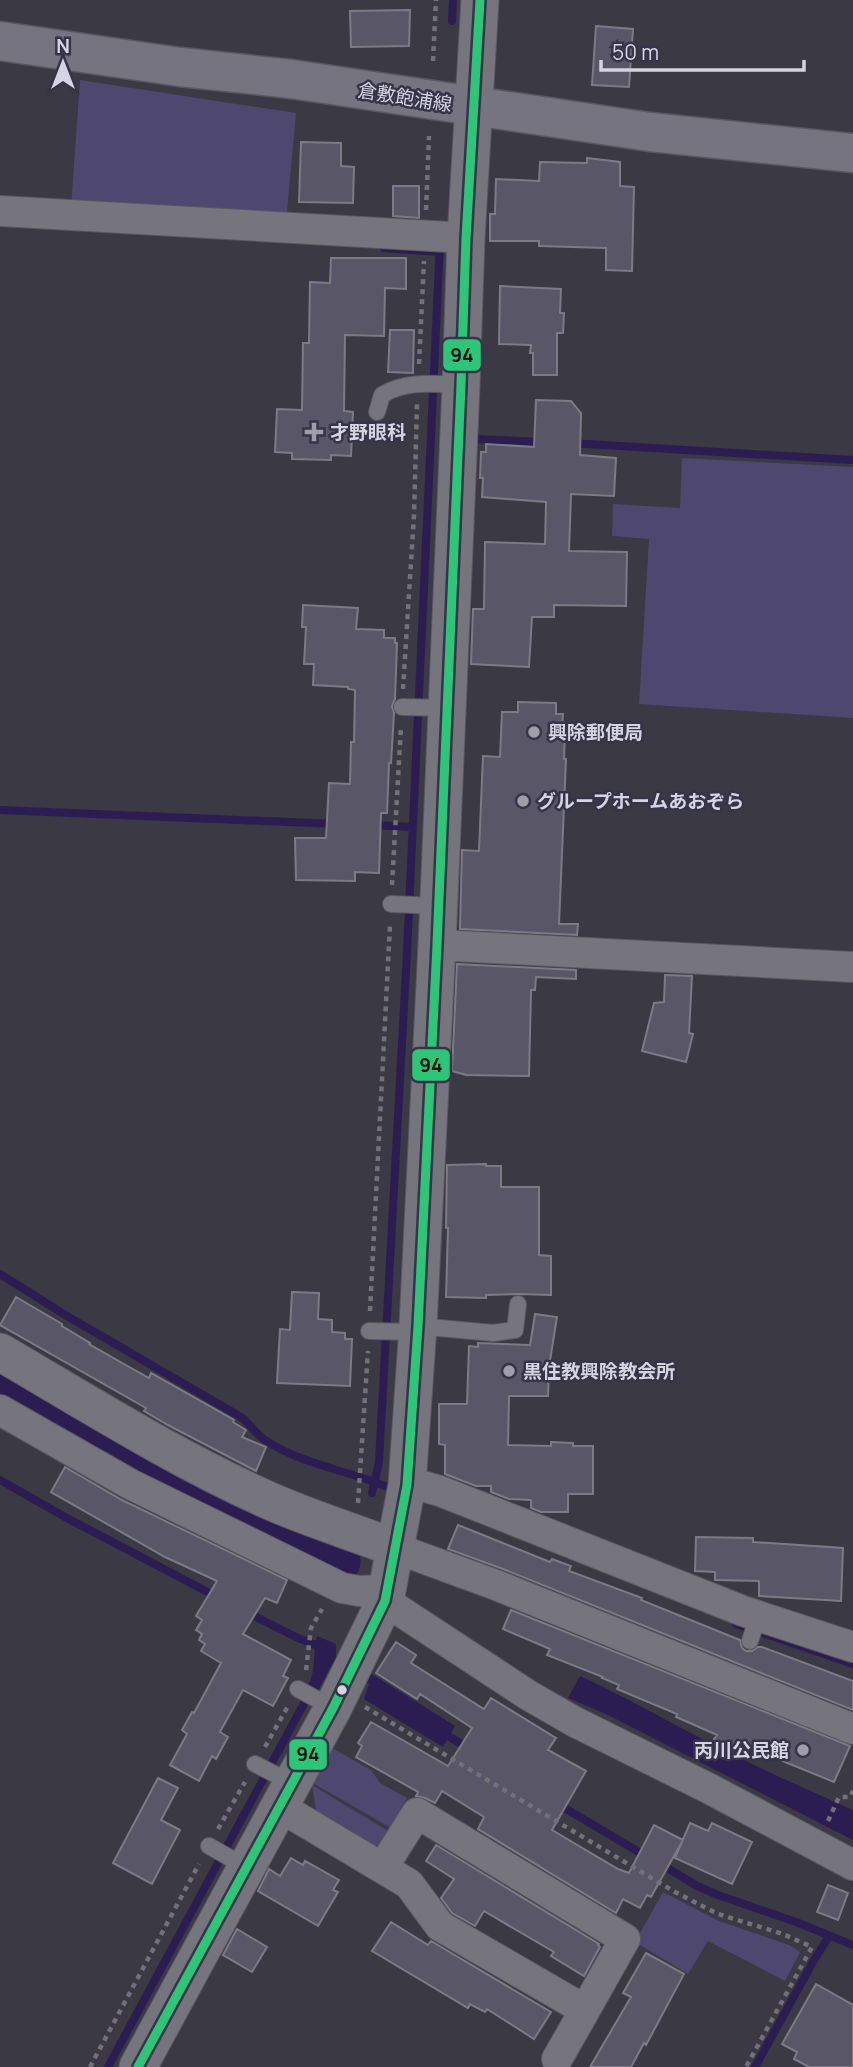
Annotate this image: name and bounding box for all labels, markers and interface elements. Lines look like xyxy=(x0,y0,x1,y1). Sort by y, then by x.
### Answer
north arrow xyxy=(28,28,98,98)
scale bar xyxy=(601,28,804,72)
text: N xyxy=(56,33,70,59)
text: 50 m xyxy=(612,38,659,66)
street label: 倉敷飽浦線 xyxy=(356,77,454,117)
line badge: 94 xyxy=(442,338,482,372)
text: 94 xyxy=(450,342,474,368)
place label: 才野眼科 xyxy=(330,419,406,445)
marker: 才野眼科 xyxy=(304,422,324,442)
place label: 興除郵便局 xyxy=(548,719,643,745)
marker: 興除郵便局 xyxy=(526,724,542,740)
place label: グループホームあおぞら xyxy=(537,788,744,814)
marker: グループホームあおぞら xyxy=(515,793,531,809)
line badge: 94 xyxy=(411,1048,451,1082)
text: 94 xyxy=(419,1052,443,1078)
place label: 黒住教興除教会所 xyxy=(523,1358,675,1384)
marker: 黒住教興除教会所 xyxy=(501,1363,517,1379)
unlabelled marker xyxy=(335,1683,349,1697)
place label: 丙川公民館 xyxy=(694,1737,789,1763)
line badge: 94 xyxy=(288,1738,328,1771)
text: 94 xyxy=(296,1741,320,1767)
marker: 丙川公民館 xyxy=(795,1742,811,1758)

